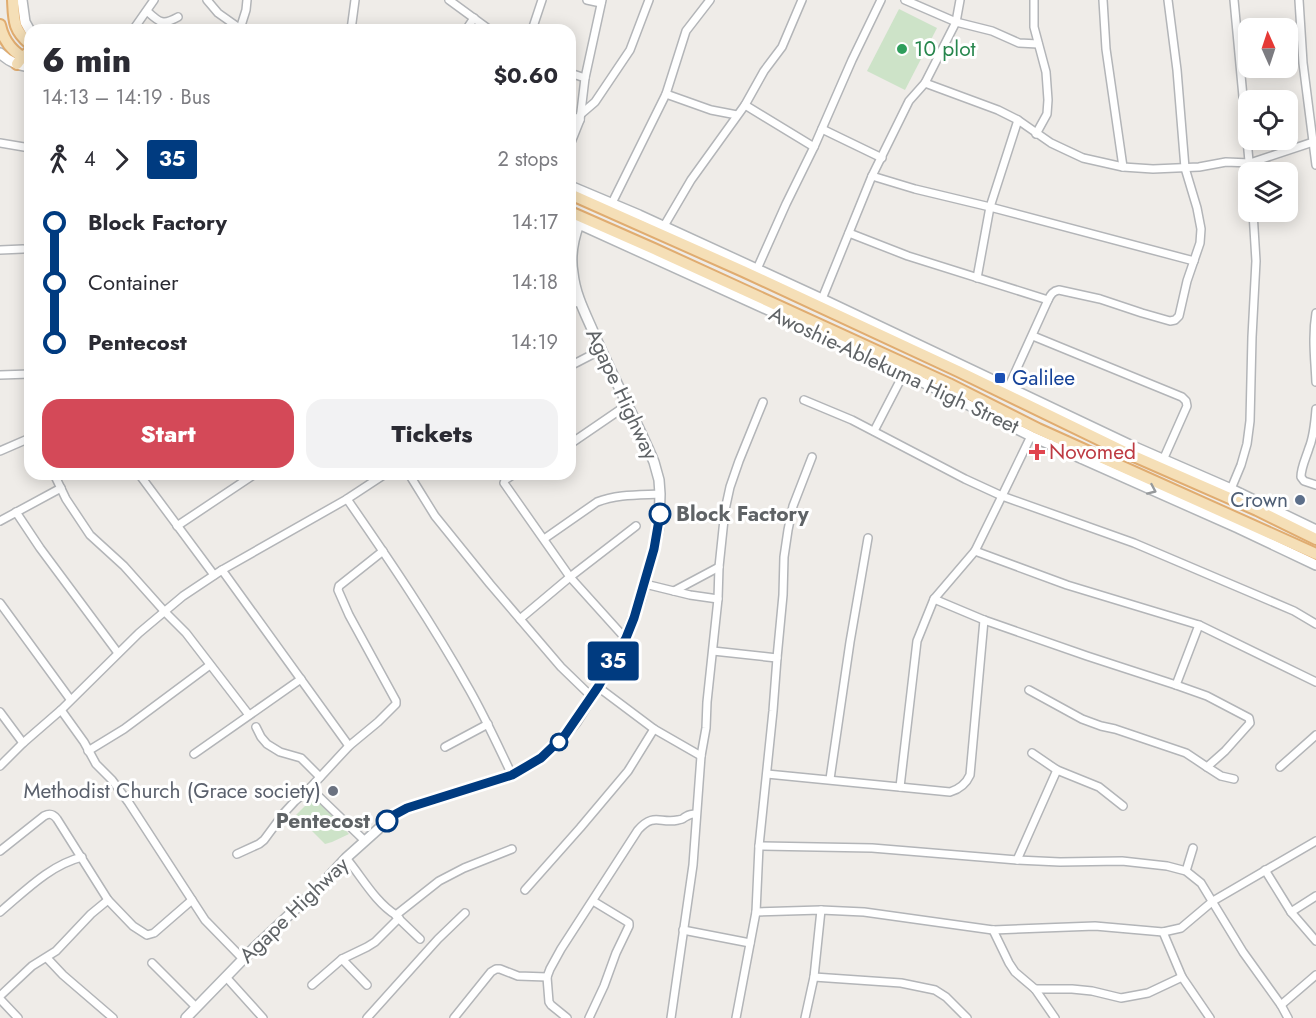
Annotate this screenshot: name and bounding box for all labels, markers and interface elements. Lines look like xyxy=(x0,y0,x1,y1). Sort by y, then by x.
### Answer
north arrow xyxy=(1238,18,1298,78)
map controls xyxy=(1238,18,1298,222)
place label: 10 plot xyxy=(914,34,976,64)
text: 6 min xyxy=(42,37,131,84)
marker: 10 plot xyxy=(895,42,909,56)
text: $0.60 xyxy=(493,59,558,91)
text: 14:13 – 14:19 · Bus xyxy=(42,83,210,112)
button: locate xyxy=(1238,90,1298,150)
icon: walk xyxy=(42,143,75,176)
icon: forward xyxy=(105,143,138,176)
text: 35 xyxy=(159,144,185,174)
text: 4 xyxy=(84,145,96,174)
text: 2 stops xyxy=(497,145,558,174)
button: layers xyxy=(1238,162,1298,222)
text: Block Factory xyxy=(88,206,227,238)
text: 14:17 xyxy=(512,208,558,237)
text: Container xyxy=(88,266,179,298)
text: 14:18 xyxy=(511,268,558,297)
street label: Awoshie-Ablekuma High Street xyxy=(764,299,1024,441)
street label: Agape Highway xyxy=(578,323,666,465)
text: Pentecost xyxy=(88,326,187,358)
text: 14:19 xyxy=(511,328,558,357)
place label: Galilee xyxy=(1012,363,1075,393)
marker: Galilee xyxy=(993,371,1007,385)
button: Start xyxy=(42,399,294,468)
button: Tickets xyxy=(306,399,558,468)
place label: Novomed xyxy=(1049,437,1136,467)
marker: Novomed xyxy=(1030,445,1044,459)
one-way arrow xyxy=(1145,483,1156,495)
place label: Crown xyxy=(1230,485,1288,515)
marker: Crown xyxy=(1293,493,1307,507)
place label: Block Factory xyxy=(676,499,810,529)
marker: Block Factory xyxy=(649,503,671,525)
line badge: 35 xyxy=(586,642,640,680)
text: 35 xyxy=(600,646,626,676)
unlabelled marker xyxy=(550,733,568,751)
place label: Methodist Church (Grace society) xyxy=(23,776,321,806)
marker: Methodist Church (Grace society) xyxy=(326,784,340,798)
place label: Pentecost xyxy=(276,806,370,836)
marker: Pentecost xyxy=(376,810,398,832)
street label: Agape Highway xyxy=(233,849,356,970)

